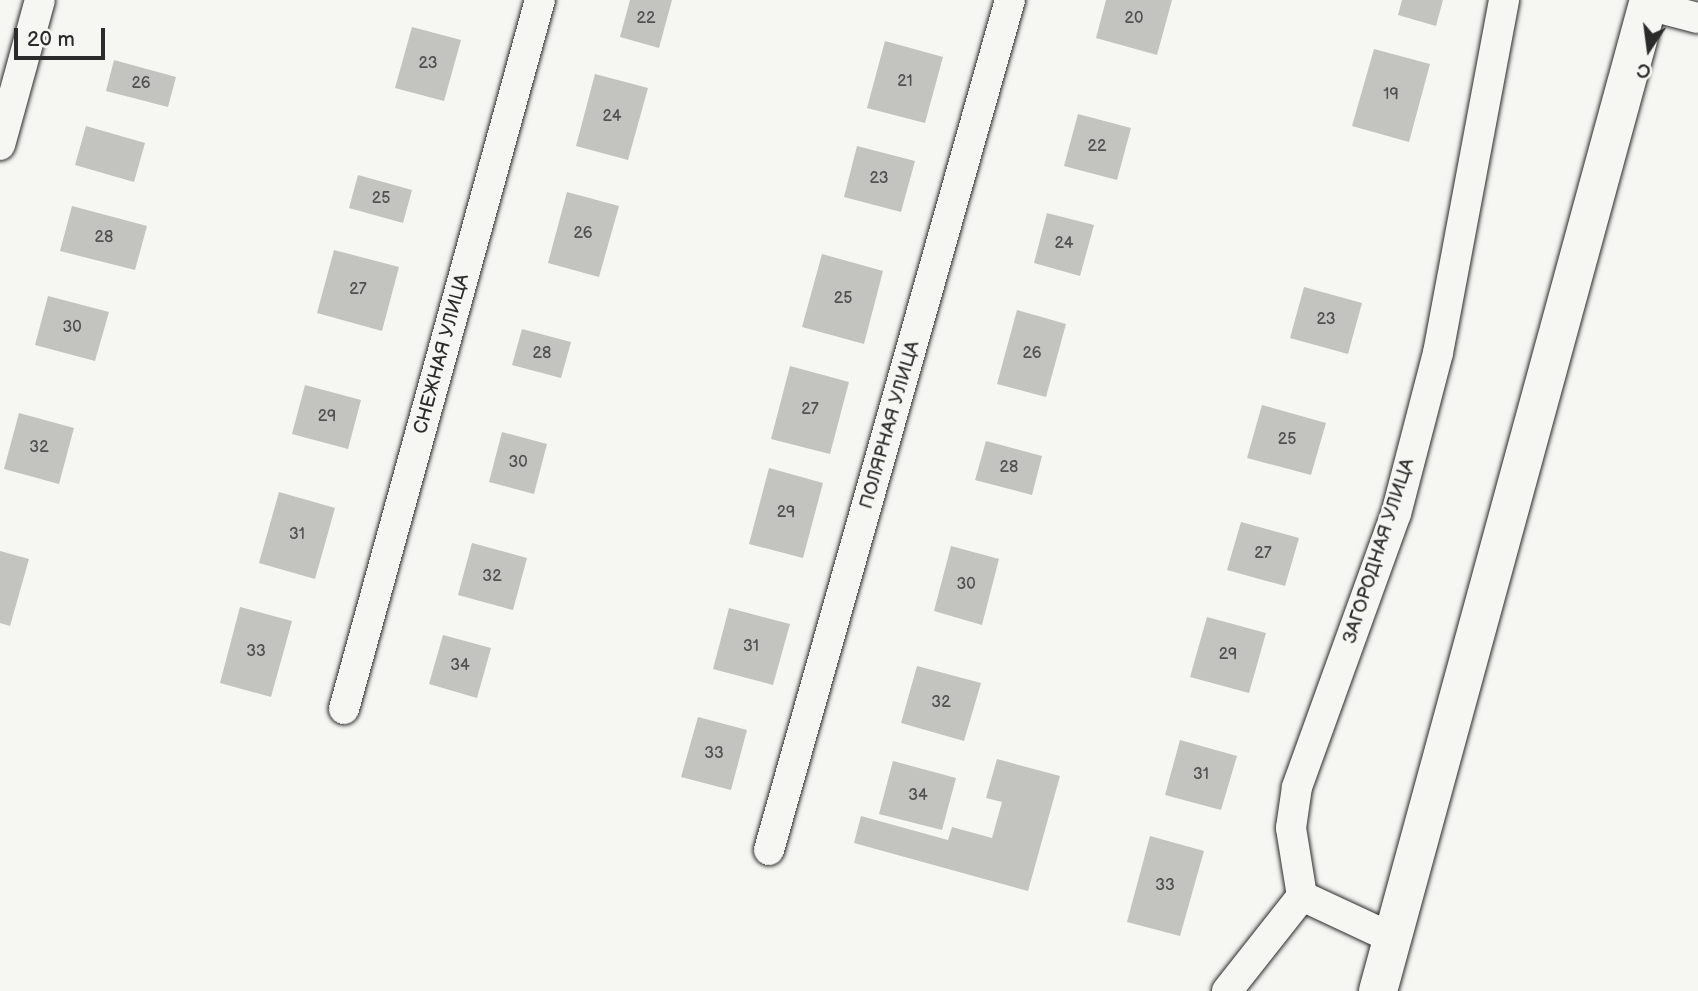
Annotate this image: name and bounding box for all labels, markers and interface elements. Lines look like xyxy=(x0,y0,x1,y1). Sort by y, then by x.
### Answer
house number: 22 xyxy=(637,9,655,29)
house number: 20 xyxy=(1125,9,1143,29)
scale bar xyxy=(18,14,108,58)
north arrow xyxy=(1614,14,1684,84)
text: 20 m xyxy=(27,27,75,52)
house number: 23 xyxy=(419,54,437,74)
text: С xyxy=(1635,57,1653,83)
house number: 21 xyxy=(897,72,913,92)
house number: 26 xyxy=(131,74,151,94)
house number: 19 xyxy=(1383,85,1399,105)
house number: 24 xyxy=(603,107,621,127)
house number: 22 xyxy=(1088,137,1106,157)
house number: 23 xyxy=(870,169,888,189)
house number: 25 xyxy=(372,189,390,209)
house number: 26 xyxy=(573,224,593,244)
house number: 28 xyxy=(95,228,113,248)
house number: 24 xyxy=(1055,234,1073,254)
street label: СНЕЖНАЯ УЛИЦА xyxy=(410,272,474,436)
house number: 27 xyxy=(349,280,367,300)
house number: 25 xyxy=(834,289,852,309)
house number: 23 xyxy=(1317,310,1335,330)
house number: 30 xyxy=(62,318,82,338)
street label: ПОЛЯРНАЯ УЛИЦА xyxy=(855,338,925,512)
house number: 28 xyxy=(533,344,551,364)
house number: 26 xyxy=(1022,344,1042,364)
house number: 27 xyxy=(801,400,819,420)
house number: 29 xyxy=(318,407,336,427)
house number: 25 xyxy=(1278,430,1296,450)
house number: 32 xyxy=(29,438,49,458)
house number: 30 xyxy=(508,453,528,473)
street label: ЗАГОРОДНАЯ УЛИЦА xyxy=(1338,456,1420,646)
house number: 28 xyxy=(1000,458,1018,478)
house number: 29 xyxy=(777,503,795,523)
house number: 31 xyxy=(289,525,305,545)
house number: 27 xyxy=(1254,544,1272,564)
house number: 32 xyxy=(482,567,502,587)
house number: 30 xyxy=(956,575,976,595)
house number: 31 xyxy=(743,637,759,657)
house number: 33 xyxy=(246,642,266,662)
house number: 29 xyxy=(1219,645,1237,665)
house number: 34 xyxy=(450,656,470,676)
house number: 32 xyxy=(931,693,951,713)
house number: 33 xyxy=(704,744,724,764)
house number: 31 xyxy=(1193,765,1209,785)
house number: 34 xyxy=(908,786,928,806)
house number: 33 xyxy=(1155,876,1175,896)

